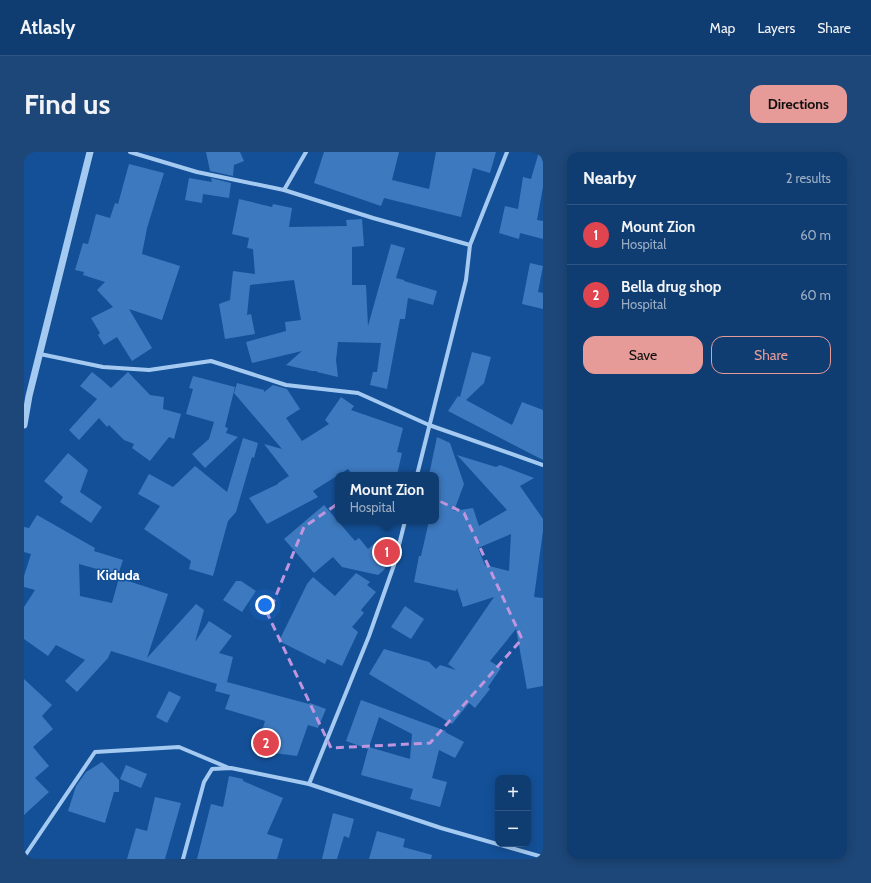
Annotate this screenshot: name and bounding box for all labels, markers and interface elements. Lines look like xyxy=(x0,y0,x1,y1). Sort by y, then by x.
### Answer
text: Atlasly xyxy=(20,16,76,39)
text: Map xyxy=(710,19,735,37)
text: Layers xyxy=(757,19,795,37)
text: Share xyxy=(817,19,851,37)
button: Directions xyxy=(750,85,847,123)
text: Find us xyxy=(24,87,110,121)
text: Nearby xyxy=(583,168,636,188)
text: 2 results xyxy=(786,170,831,186)
text: Mount Zion xyxy=(621,218,695,236)
text: 1 xyxy=(594,227,598,243)
text: 60 m xyxy=(800,227,831,243)
text: Hospital xyxy=(621,236,666,252)
text: Bella drug shop xyxy=(621,278,721,296)
text: 2 xyxy=(593,287,599,303)
text: 60 m xyxy=(800,287,831,303)
text: Hospital xyxy=(621,296,666,312)
button: Save xyxy=(583,336,703,374)
button: Share xyxy=(711,336,831,374)
popup xyxy=(335,472,439,524)
text: Mount Zion xyxy=(350,481,424,499)
text: Hospital xyxy=(350,499,395,515)
pin: 1 xyxy=(374,537,400,567)
district label: Kiduda xyxy=(96,566,140,584)
your location xyxy=(255,595,275,615)
pin: 2 xyxy=(253,728,279,758)
map controls xyxy=(495,775,531,847)
button: + xyxy=(495,775,531,811)
button: − xyxy=(495,811,531,847)

